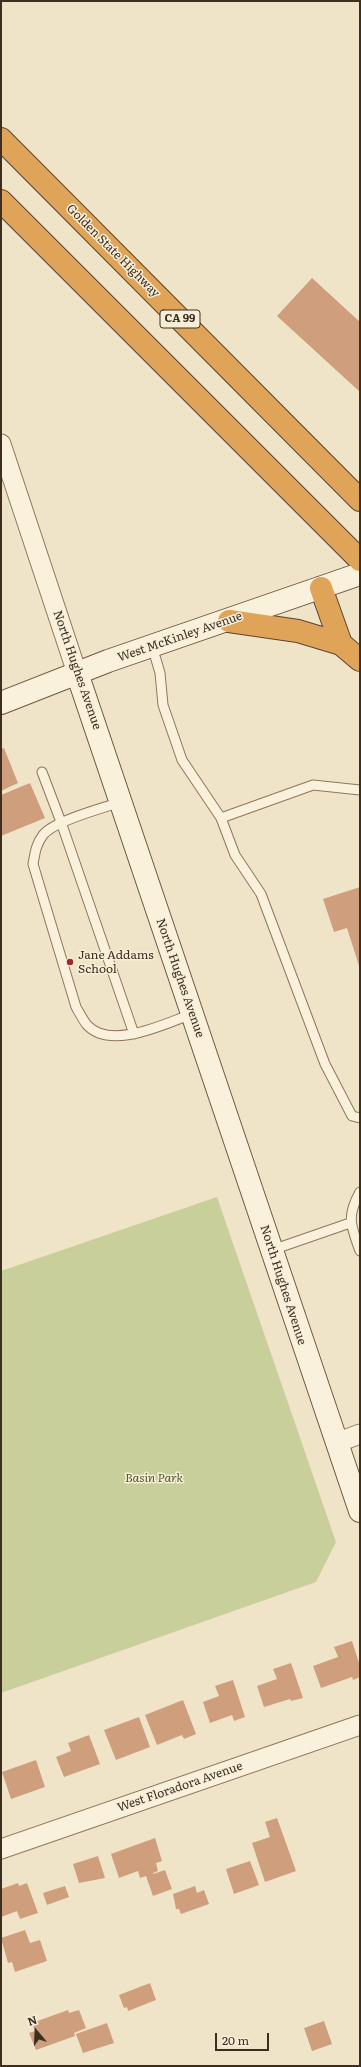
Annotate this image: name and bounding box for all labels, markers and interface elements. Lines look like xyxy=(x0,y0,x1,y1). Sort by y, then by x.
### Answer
street label: Golden State Highway xyxy=(63,201,163,301)
road number: CA 99 xyxy=(160,310,200,328)
street label: North Hughes Avenue xyxy=(50,609,104,731)
street label: West McKinley Avenue xyxy=(116,609,244,665)
street label: North Hughes Avenue xyxy=(153,917,207,1039)
place label: Jane Addams School xyxy=(78,948,154,976)
marker: Jane Addams School xyxy=(65,957,75,967)
street label: North Hughes Avenue xyxy=(257,1223,309,1347)
park label: Basin Park xyxy=(125,1471,183,1485)
street label: West Floradora Avenue xyxy=(116,1759,244,1815)
north arrow xyxy=(16,2011,56,2051)
text: N xyxy=(25,2011,39,2029)
scale bar xyxy=(217,2025,271,2051)
text: 20 m xyxy=(222,2031,249,2049)

